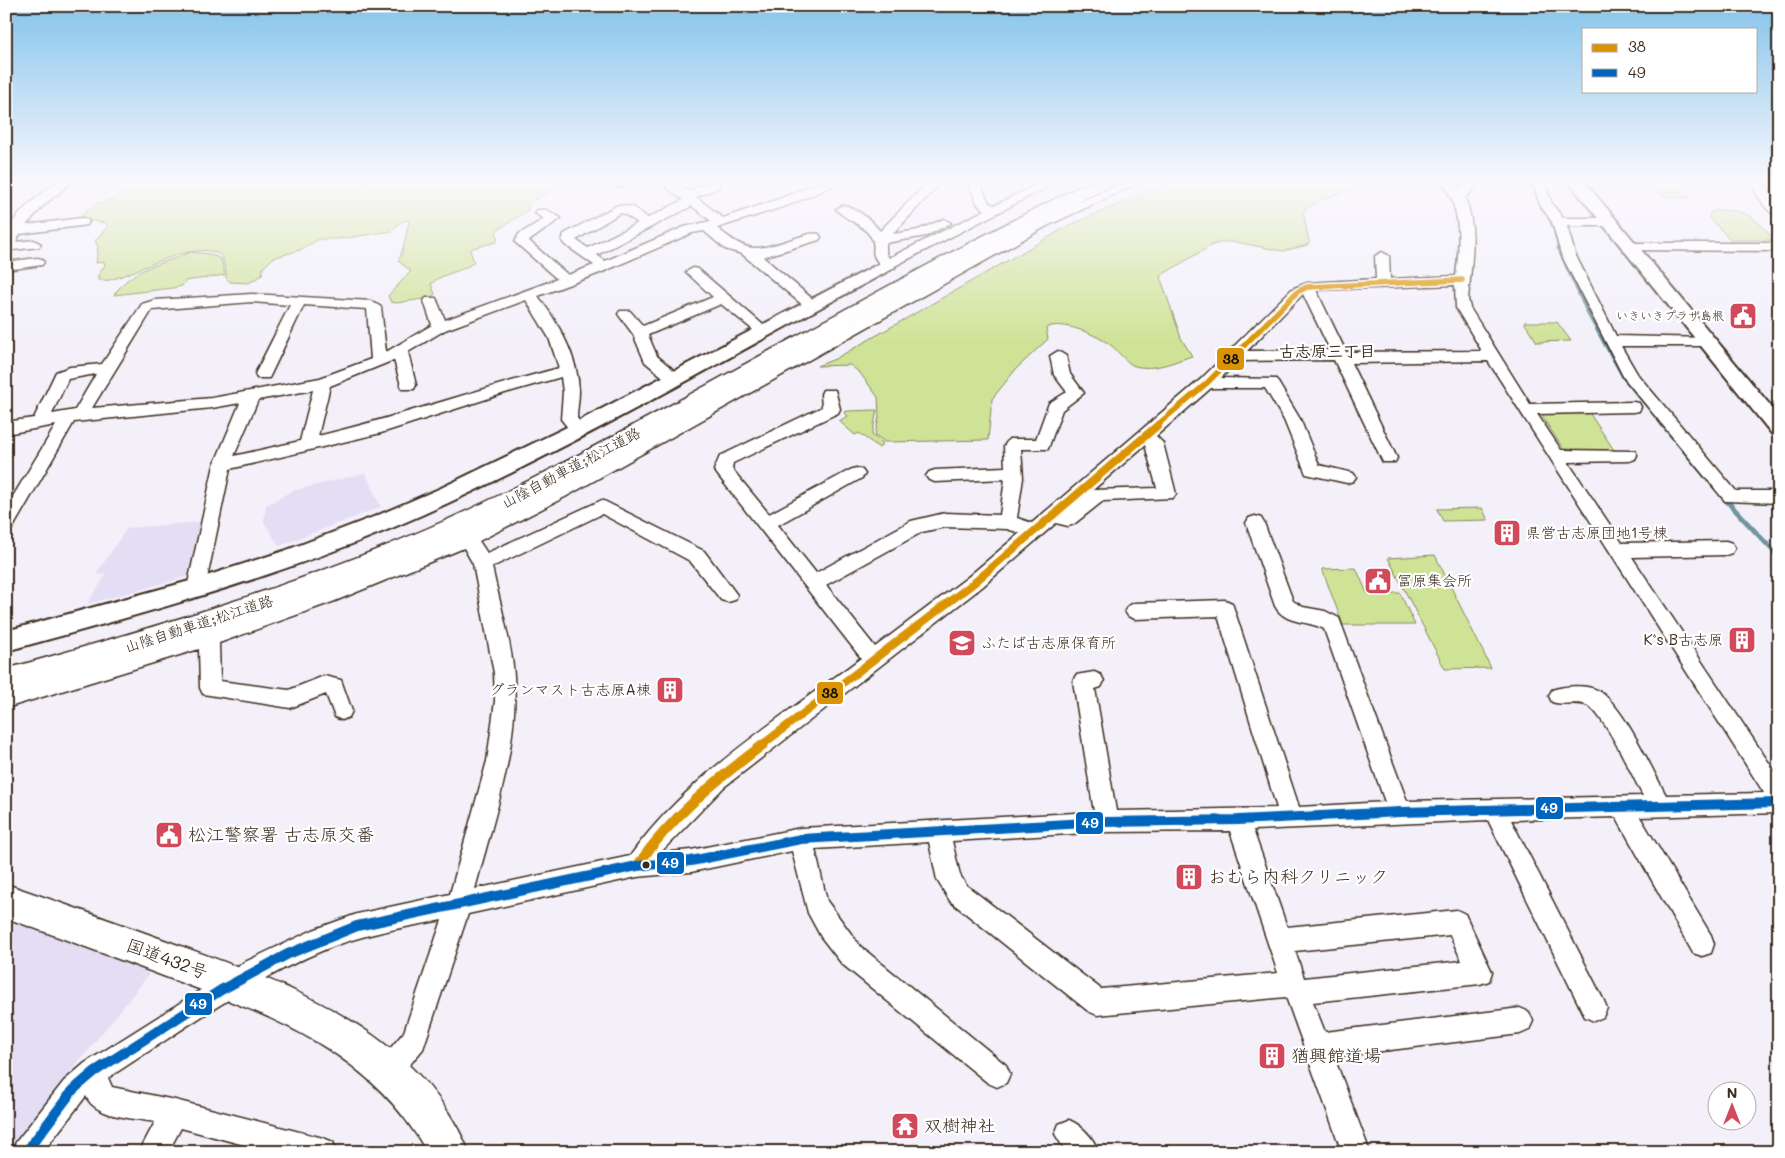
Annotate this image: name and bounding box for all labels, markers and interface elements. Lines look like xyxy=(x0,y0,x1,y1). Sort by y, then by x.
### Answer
legend xyxy=(1582,28,1758,92)
text: 38 xyxy=(1628,36,1646,56)
text: 49 xyxy=(1628,62,1646,82)
public building icon: いきいきプラザ島根 xyxy=(1728,301,1758,331)
place label: いきいきプラザ島根 xyxy=(1616,307,1724,323)
district label: 古志原三丁目 xyxy=(1279,340,1375,361)
line badge: 38 xyxy=(1216,347,1245,371)
text: 38 xyxy=(1222,349,1240,368)
street label: 山陰自動車道;松江道路 xyxy=(497,422,644,512)
building icon: 県営古志原団地1号棟 xyxy=(1492,518,1522,548)
place label: 県営古志原団地1号棟 xyxy=(1526,522,1668,542)
public building icon: 冨原集会所 xyxy=(1363,566,1393,596)
place label: 冨原集会所 xyxy=(1397,570,1472,590)
street label: 山陰自動車道;松江道路 xyxy=(122,590,275,656)
building icon: K‘s B古志原 xyxy=(1727,625,1757,655)
school or university icon: ふたば古志原保育所 xyxy=(947,628,977,658)
place label: K‘s B古志原 xyxy=(1643,629,1723,649)
place label: ふたば古志原保育所 xyxy=(981,632,1116,652)
building icon: グランマスト古志原A棟 xyxy=(655,675,685,705)
place label: グランマスト古志原A棟 xyxy=(489,679,651,699)
line badge: 38 xyxy=(816,681,844,705)
text: 38 xyxy=(821,683,839,702)
line badge: 49 xyxy=(1535,796,1564,820)
text: 49 xyxy=(1540,798,1558,817)
line badge: 49 xyxy=(1075,811,1104,835)
text: 49 xyxy=(1081,813,1099,832)
public building icon: 松江警察署 古志原交番 xyxy=(154,820,184,850)
place label: 松江警察署 古志原交番 xyxy=(188,822,374,846)
line badge: 49 xyxy=(656,851,685,875)
text: 49 xyxy=(661,853,679,872)
unlabelled marker xyxy=(641,860,651,870)
building icon: おむら内科クリニック xyxy=(1174,862,1204,892)
place label: おむら内科クリニック xyxy=(1208,864,1388,888)
street label: 国道432号 xyxy=(123,932,211,984)
line badge: 49 xyxy=(184,992,213,1016)
text: 49 xyxy=(189,994,207,1013)
building icon: 猶興館道場 xyxy=(1257,1041,1287,1071)
place label: 猶興館道場 xyxy=(1291,1043,1381,1067)
north arrow xyxy=(1708,1080,1758,1130)
text: N xyxy=(1727,1083,1737,1102)
temple icon: 双樹神社 xyxy=(890,1111,920,1141)
place label: 双樹神社 xyxy=(924,1113,996,1137)

